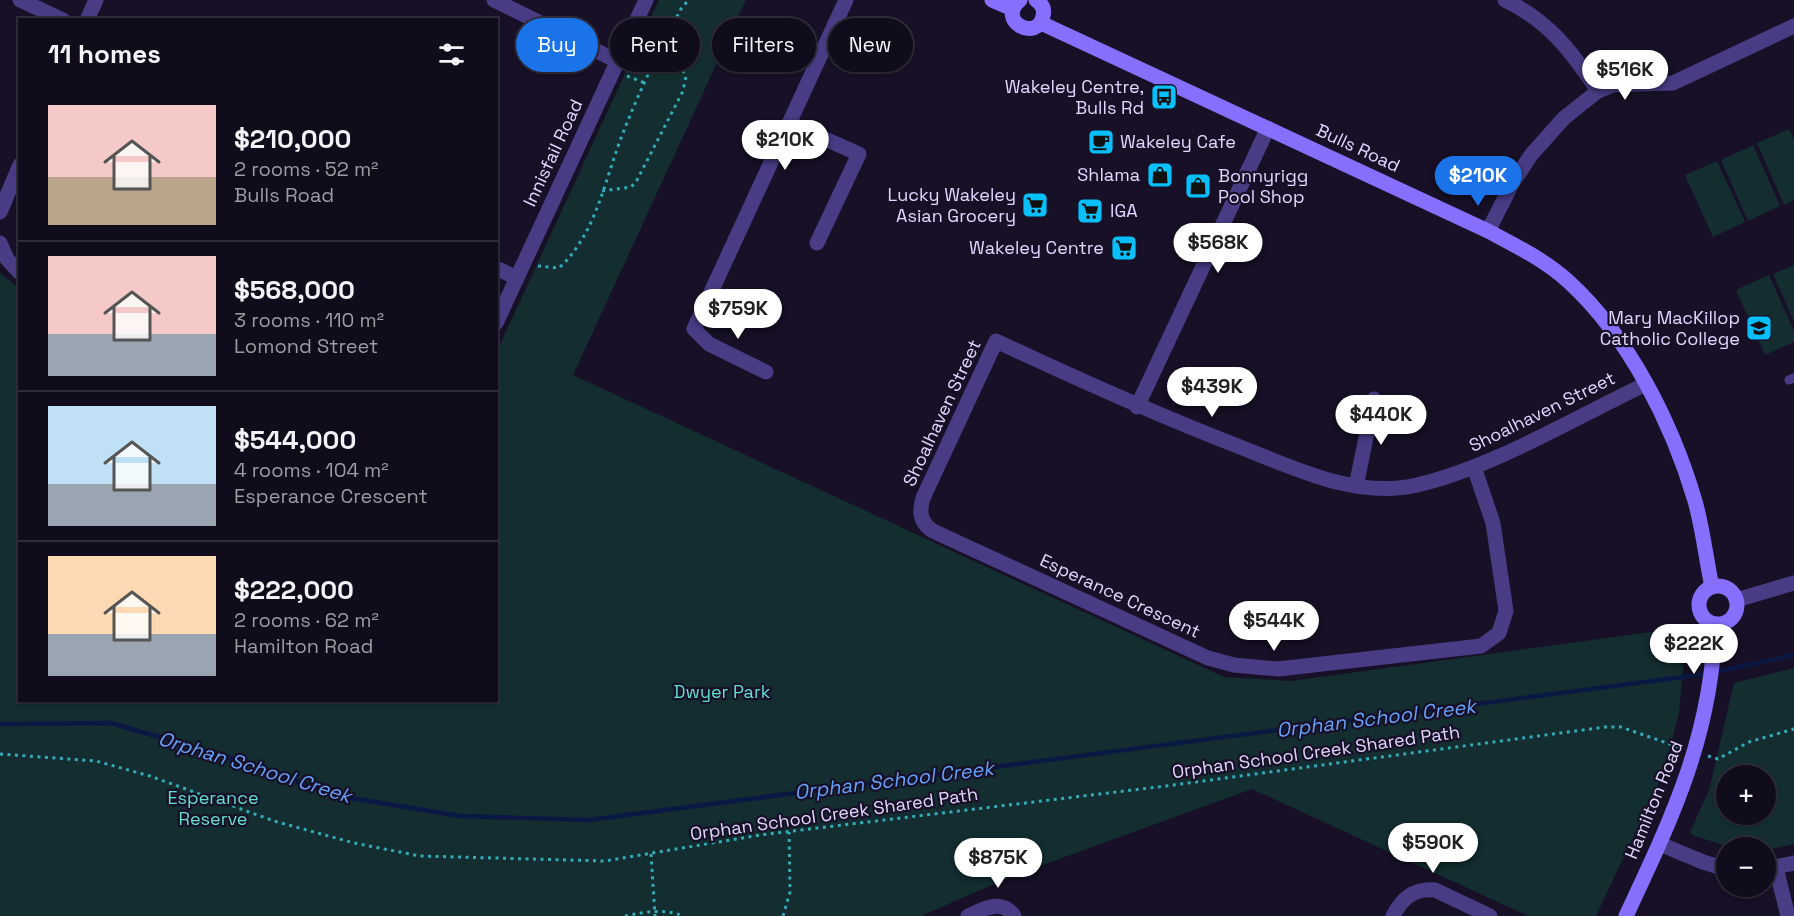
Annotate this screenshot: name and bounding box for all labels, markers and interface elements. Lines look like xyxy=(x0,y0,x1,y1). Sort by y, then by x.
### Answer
chip: Buy xyxy=(516,18,598,72)
chip: Rent xyxy=(610,18,700,72)
chip: Filters xyxy=(712,18,816,72)
chip: New xyxy=(828,18,913,72)
text: 11 homes xyxy=(48,37,161,71)
icon: filters xyxy=(435,38,468,71)
pin: $516K xyxy=(1583,50,1667,101)
text: $516K xyxy=(1596,56,1654,82)
place label: Wakeley Centre, Bulls Rd xyxy=(1005,75,1144,119)
bus stop icon: Wakeley Centre, Bulls Rd xyxy=(1149,82,1179,112)
street label: Innisfail Road xyxy=(518,95,587,210)
street label: Bulls Road xyxy=(1313,118,1404,177)
pin: $210K xyxy=(743,120,827,171)
text: $210,000 xyxy=(234,122,351,156)
text: $210K xyxy=(756,126,814,152)
cafe icon: Wakeley Cafe xyxy=(1086,127,1116,157)
icon: home xyxy=(96,129,168,201)
place label: Wakeley Cafe xyxy=(1120,130,1236,153)
text: 2 rooms · 52 m² xyxy=(234,156,378,182)
pin: $210K xyxy=(1436,156,1520,207)
shop icon: Shlama xyxy=(1145,160,1175,190)
text: $210K xyxy=(1449,162,1507,188)
place label: Shlama xyxy=(1077,163,1140,186)
place label: Bonnyrigg Pool Shop xyxy=(1218,164,1308,208)
shop icon: Bonnyrigg Pool Shop xyxy=(1183,171,1213,201)
text: Bulls Road xyxy=(234,182,334,208)
place label: Lucky Wakeley Asian Grocery xyxy=(887,183,1016,227)
supermarket icon: Lucky Wakeley Asian Grocery xyxy=(1020,190,1050,220)
supermarket icon: IGA xyxy=(1075,196,1105,226)
place label: IGA xyxy=(1110,199,1138,222)
pin: $568K xyxy=(1176,223,1260,274)
text: $568K xyxy=(1188,229,1249,255)
supermarket icon: Wakeley Centre xyxy=(1109,233,1139,263)
place label: Wakeley Centre xyxy=(969,236,1104,259)
text: $568,000 xyxy=(234,273,355,307)
icon: home xyxy=(96,280,168,352)
pin: $759K xyxy=(696,289,780,340)
text: $759K xyxy=(708,295,768,321)
place label: Mary MacKillop Catholic College xyxy=(1600,306,1740,350)
text: 3 rooms · 110 m² xyxy=(234,307,384,333)
school or university icon: Mary MacKillop Catholic College xyxy=(1744,313,1774,343)
text: Lomond Street xyxy=(234,333,378,359)
street label: Shoalhaven Street xyxy=(897,336,986,490)
street label: Shoalhaven Street xyxy=(1465,366,1619,457)
pin: $439K xyxy=(1170,367,1254,418)
text: $439K xyxy=(1181,373,1243,399)
pin: $440K xyxy=(1339,395,1423,446)
text: $440K xyxy=(1349,401,1413,427)
text: $544,000 xyxy=(234,423,356,457)
icon: home xyxy=(96,430,168,502)
text: 4 rooms · 104 m² xyxy=(234,457,389,483)
text: Esperance Crescent xyxy=(234,483,428,509)
street label: Esperance Crescent xyxy=(1036,548,1204,643)
text: $222,000 xyxy=(234,573,354,607)
icon: home xyxy=(96,580,168,652)
pin: $544K xyxy=(1232,601,1316,652)
text: 2 rooms · 62 m² xyxy=(234,607,379,633)
text: $544K xyxy=(1243,607,1305,633)
pin: $222K xyxy=(1652,624,1736,675)
text: $222K xyxy=(1664,630,1724,656)
text: Hamilton Road xyxy=(234,633,373,659)
park label: Dwyer Park xyxy=(674,680,771,703)
water label: Orphan School Creek xyxy=(1275,693,1479,743)
street label: Orphan School Creek Shared Path xyxy=(1170,720,1461,783)
water label: Orphan School Creek xyxy=(155,725,357,809)
street label: Hamilton Road xyxy=(1619,737,1688,862)
water label: Orphan School Creek xyxy=(793,755,997,805)
map controls xyxy=(1716,765,1776,897)
button: + xyxy=(1716,765,1776,825)
street label: Orphan School Creek Shared Path xyxy=(688,782,979,845)
park label: Esperance Reserve xyxy=(167,786,259,830)
pin: $590K xyxy=(1391,823,1475,874)
text: $590K xyxy=(1402,829,1464,855)
button: − xyxy=(1716,837,1776,897)
pin: $875K xyxy=(956,838,1040,889)
text: $875K xyxy=(968,844,1028,870)

